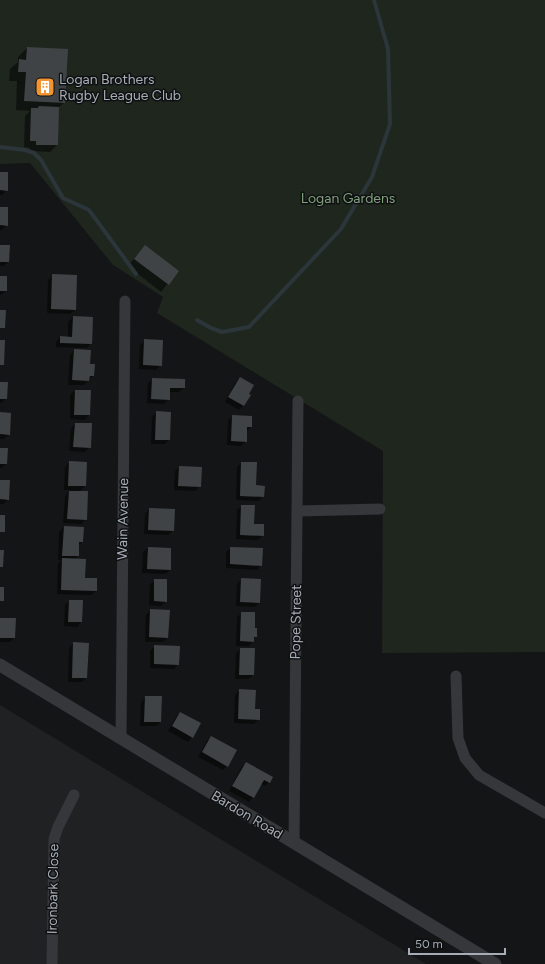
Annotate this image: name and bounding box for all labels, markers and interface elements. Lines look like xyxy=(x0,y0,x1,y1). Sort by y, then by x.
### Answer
place label: Logan Brothers Rugby League Club xyxy=(59,71,181,104)
building icon: Logan Brothers Rugby League Club xyxy=(34,76,56,98)
park label: Logan Gardens xyxy=(301,190,395,207)
street label: Wain Avenue xyxy=(114,478,132,560)
street label: Pope Street xyxy=(287,585,305,659)
street label: Bardon Road xyxy=(208,787,286,843)
street label: Ironbark Close xyxy=(44,843,62,934)
scale bar xyxy=(409,930,505,956)
text: 50 m xyxy=(415,937,443,951)

